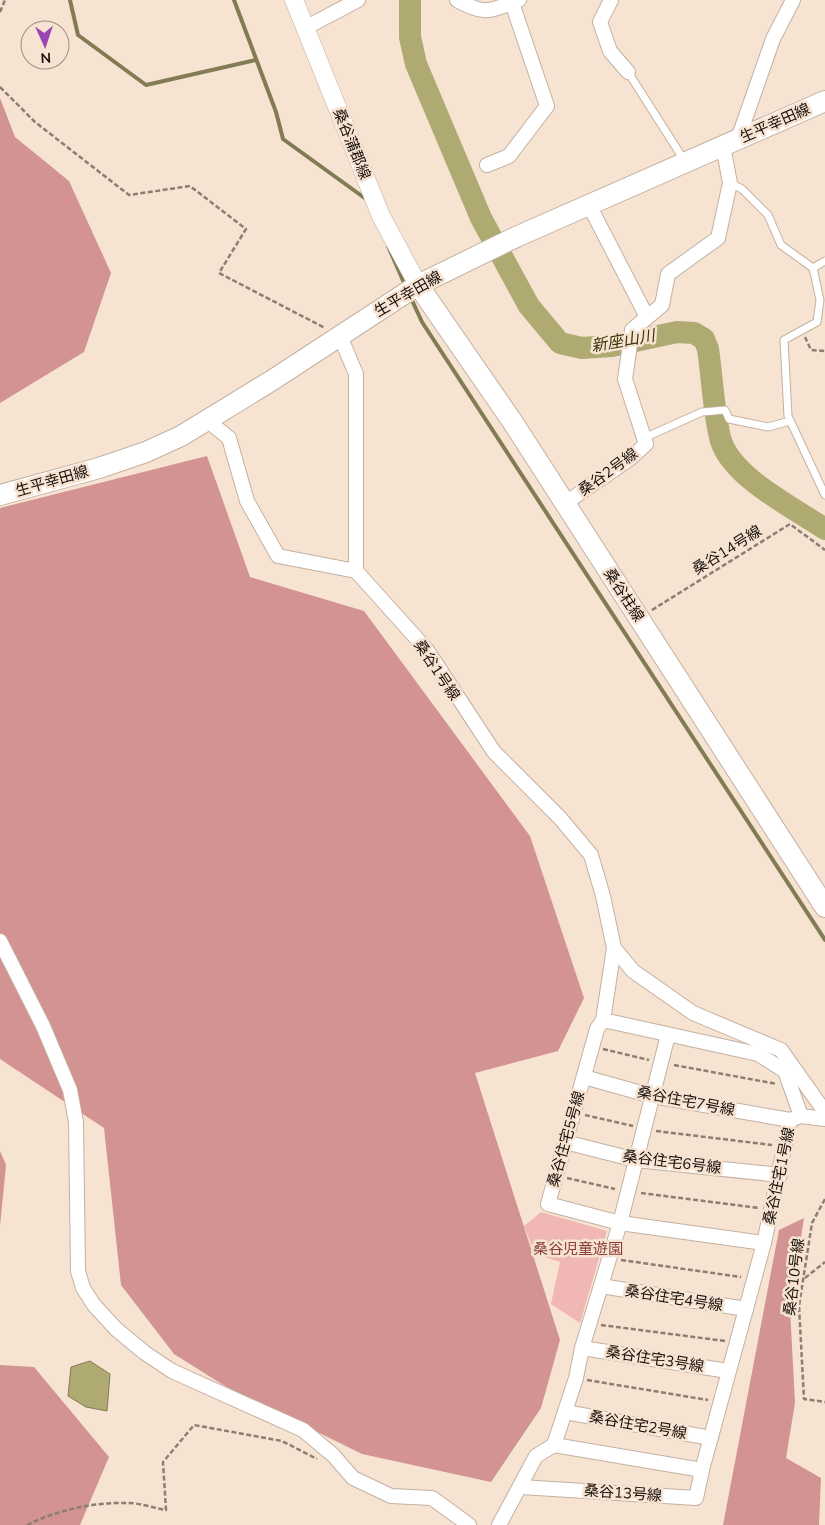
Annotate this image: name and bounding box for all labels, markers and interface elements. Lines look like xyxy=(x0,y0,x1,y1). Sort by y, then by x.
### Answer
north arrow xyxy=(20,20,70,70)
text: N xyxy=(40,48,51,67)
street label: 生平幸田線 xyxy=(737,99,813,147)
street label: 桑谷蒲郡線 xyxy=(329,105,375,183)
street label: 生平幸田線 xyxy=(371,267,445,321)
water label: 新座山川 xyxy=(590,324,658,357)
street label: 桑谷2号線 xyxy=(574,444,642,500)
street label: 生平幸田線 xyxy=(13,461,91,501)
street label: 桑谷14号線 xyxy=(689,521,765,579)
street label: 桑谷柱線 xyxy=(599,564,649,626)
street label: 桑谷1号線 xyxy=(409,636,465,704)
street label: 桑谷住宅7号線 xyxy=(635,1082,737,1120)
street label: 桑谷住宅5号線 xyxy=(543,1089,589,1189)
street label: 桑谷住宅1号線 xyxy=(759,1125,799,1227)
street label: 桑谷住宅6号線 xyxy=(622,1146,722,1178)
street label: 桑谷10号線 xyxy=(779,1237,809,1317)
park label: 桑谷児童遊園 xyxy=(533,1239,623,1259)
street label: 桑谷住宅4号線 xyxy=(624,1280,724,1316)
street label: 桑谷住宅3号線 xyxy=(605,1341,705,1377)
street label: 桑谷住宅2号線 xyxy=(588,1407,688,1443)
street label: 桑谷13号線 xyxy=(583,1480,663,1506)

